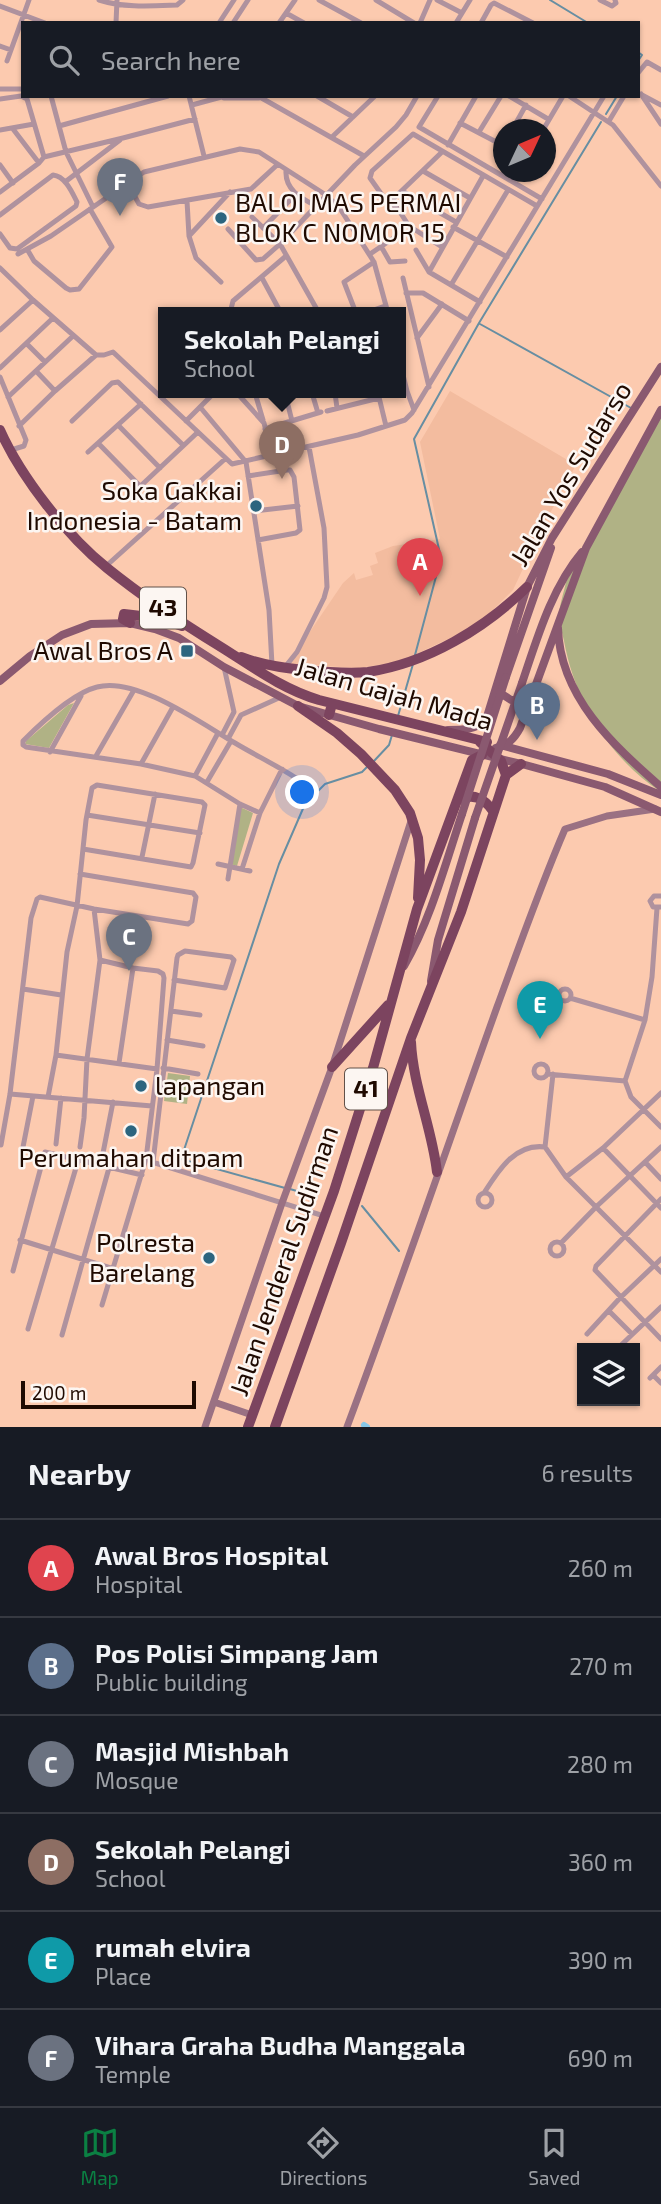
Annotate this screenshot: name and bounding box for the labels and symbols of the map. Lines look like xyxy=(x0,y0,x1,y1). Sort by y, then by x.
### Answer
north arrow xyxy=(493,119,556,182)
pin: F xyxy=(97,158,143,216)
place label: BALOI MAS PERMAI BLOK C NOMOR 15 xyxy=(235,186,461,247)
marker: BALOI MAS PERMAI BLOK C NOMOR 15 xyxy=(213,210,229,226)
street label: Jalan Yos Sudarso xyxy=(503,376,637,571)
pin: D xyxy=(259,421,305,479)
place label: Soka Gakkai Indonesia - Batam xyxy=(27,474,242,535)
marker: Soka Gakkai Indonesia - Batam xyxy=(248,498,264,514)
pin: A xyxy=(397,538,443,596)
road number: 43 xyxy=(140,588,186,628)
place label: Awal Bros A xyxy=(33,634,173,665)
marker: Awal Bros A xyxy=(179,643,195,659)
street label: Jalan Gajah Mada xyxy=(292,649,497,736)
pin: B xyxy=(514,682,560,740)
your location xyxy=(285,775,319,809)
pin: C xyxy=(106,913,152,971)
pin: E xyxy=(517,981,563,1039)
place label: lapangan xyxy=(155,1069,265,1100)
road number: 41 xyxy=(345,1069,387,1110)
marker: lapangan xyxy=(133,1078,149,1094)
street label: Jalan Jenderal Sudirman xyxy=(222,1122,343,1399)
marker: Perumahan ditpam xyxy=(123,1123,139,1139)
place label: Perumahan ditpam xyxy=(18,1141,244,1172)
place label: Polresta Barelang xyxy=(89,1226,195,1287)
marker: Polresta Barelang xyxy=(201,1250,217,1266)
scale bar xyxy=(21,1378,196,1410)

